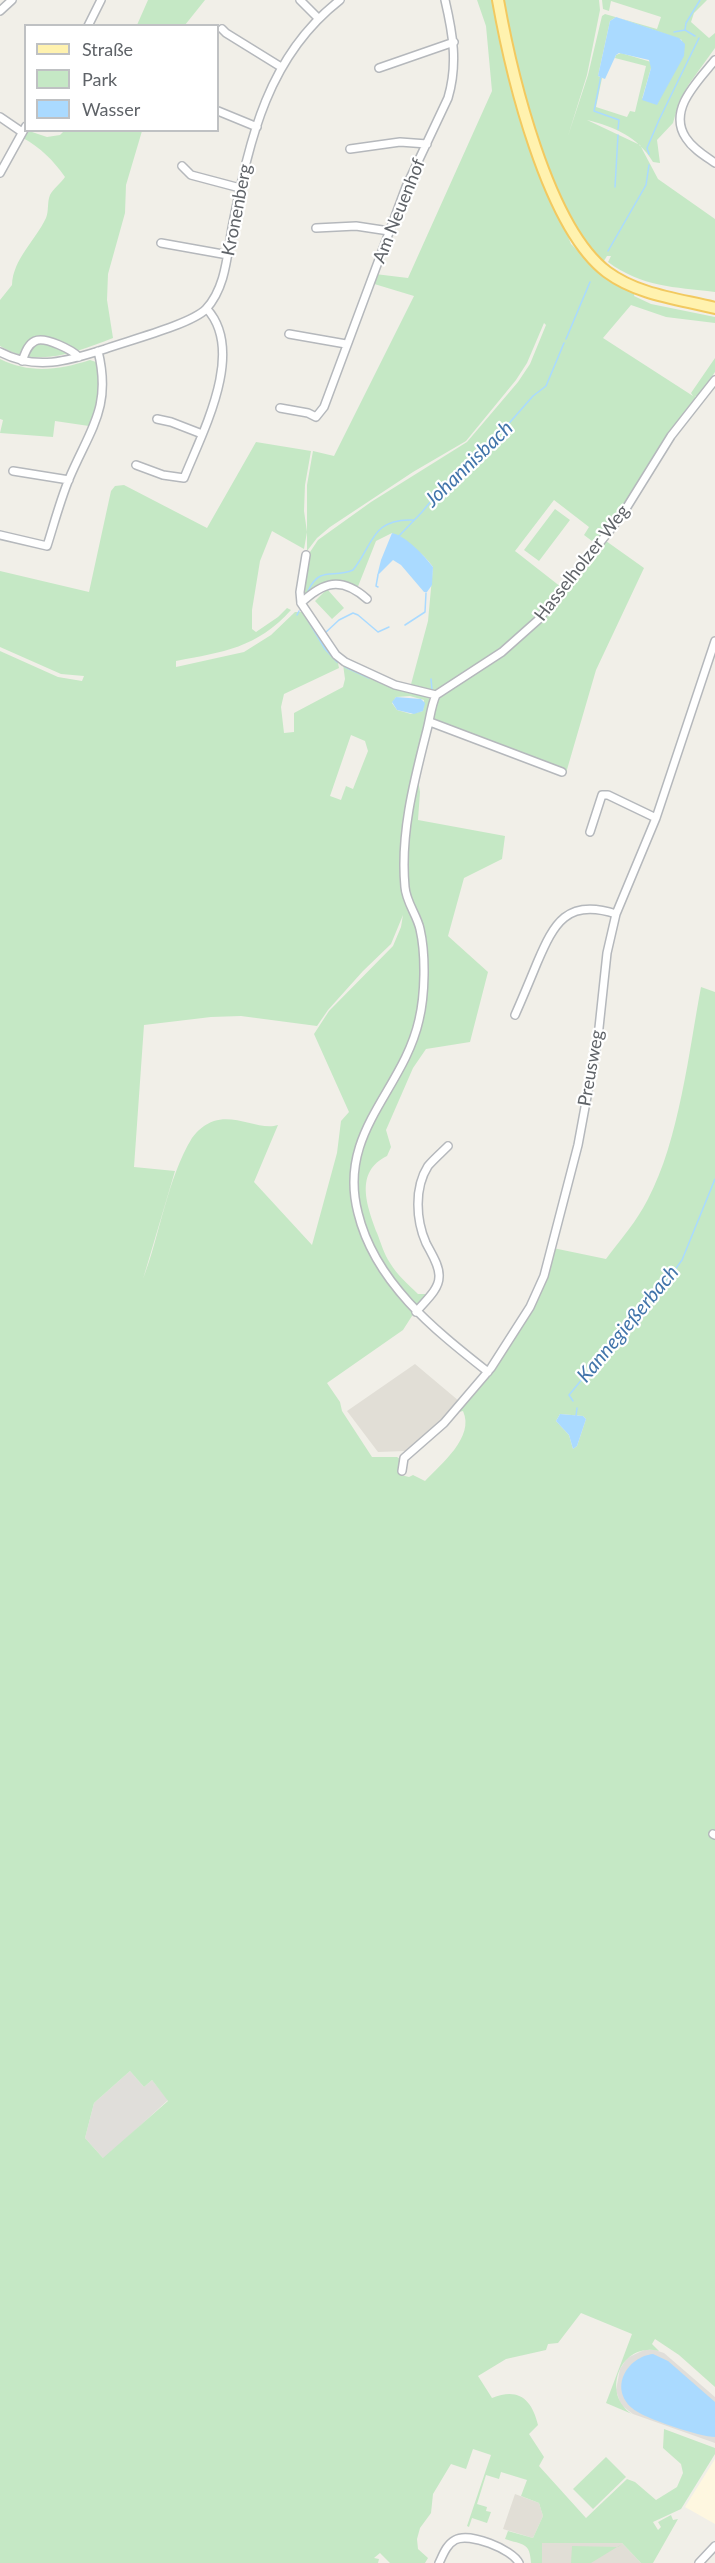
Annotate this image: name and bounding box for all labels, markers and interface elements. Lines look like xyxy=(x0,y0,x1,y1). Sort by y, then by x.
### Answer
legend xyxy=(24,24,219,132)
text: Straße xyxy=(82,38,133,60)
text: Park xyxy=(82,68,117,90)
text: Wasser xyxy=(82,98,140,120)
street label: Am Neuenhof xyxy=(368,156,430,266)
street label: Kronenberg xyxy=(218,162,256,258)
water label: Johannisbach xyxy=(420,416,518,512)
street label: Hasselholzer Weg xyxy=(530,501,634,625)
street label: Preusweg xyxy=(574,1028,608,1108)
water label: Kannegießerbach xyxy=(572,1261,684,1387)

